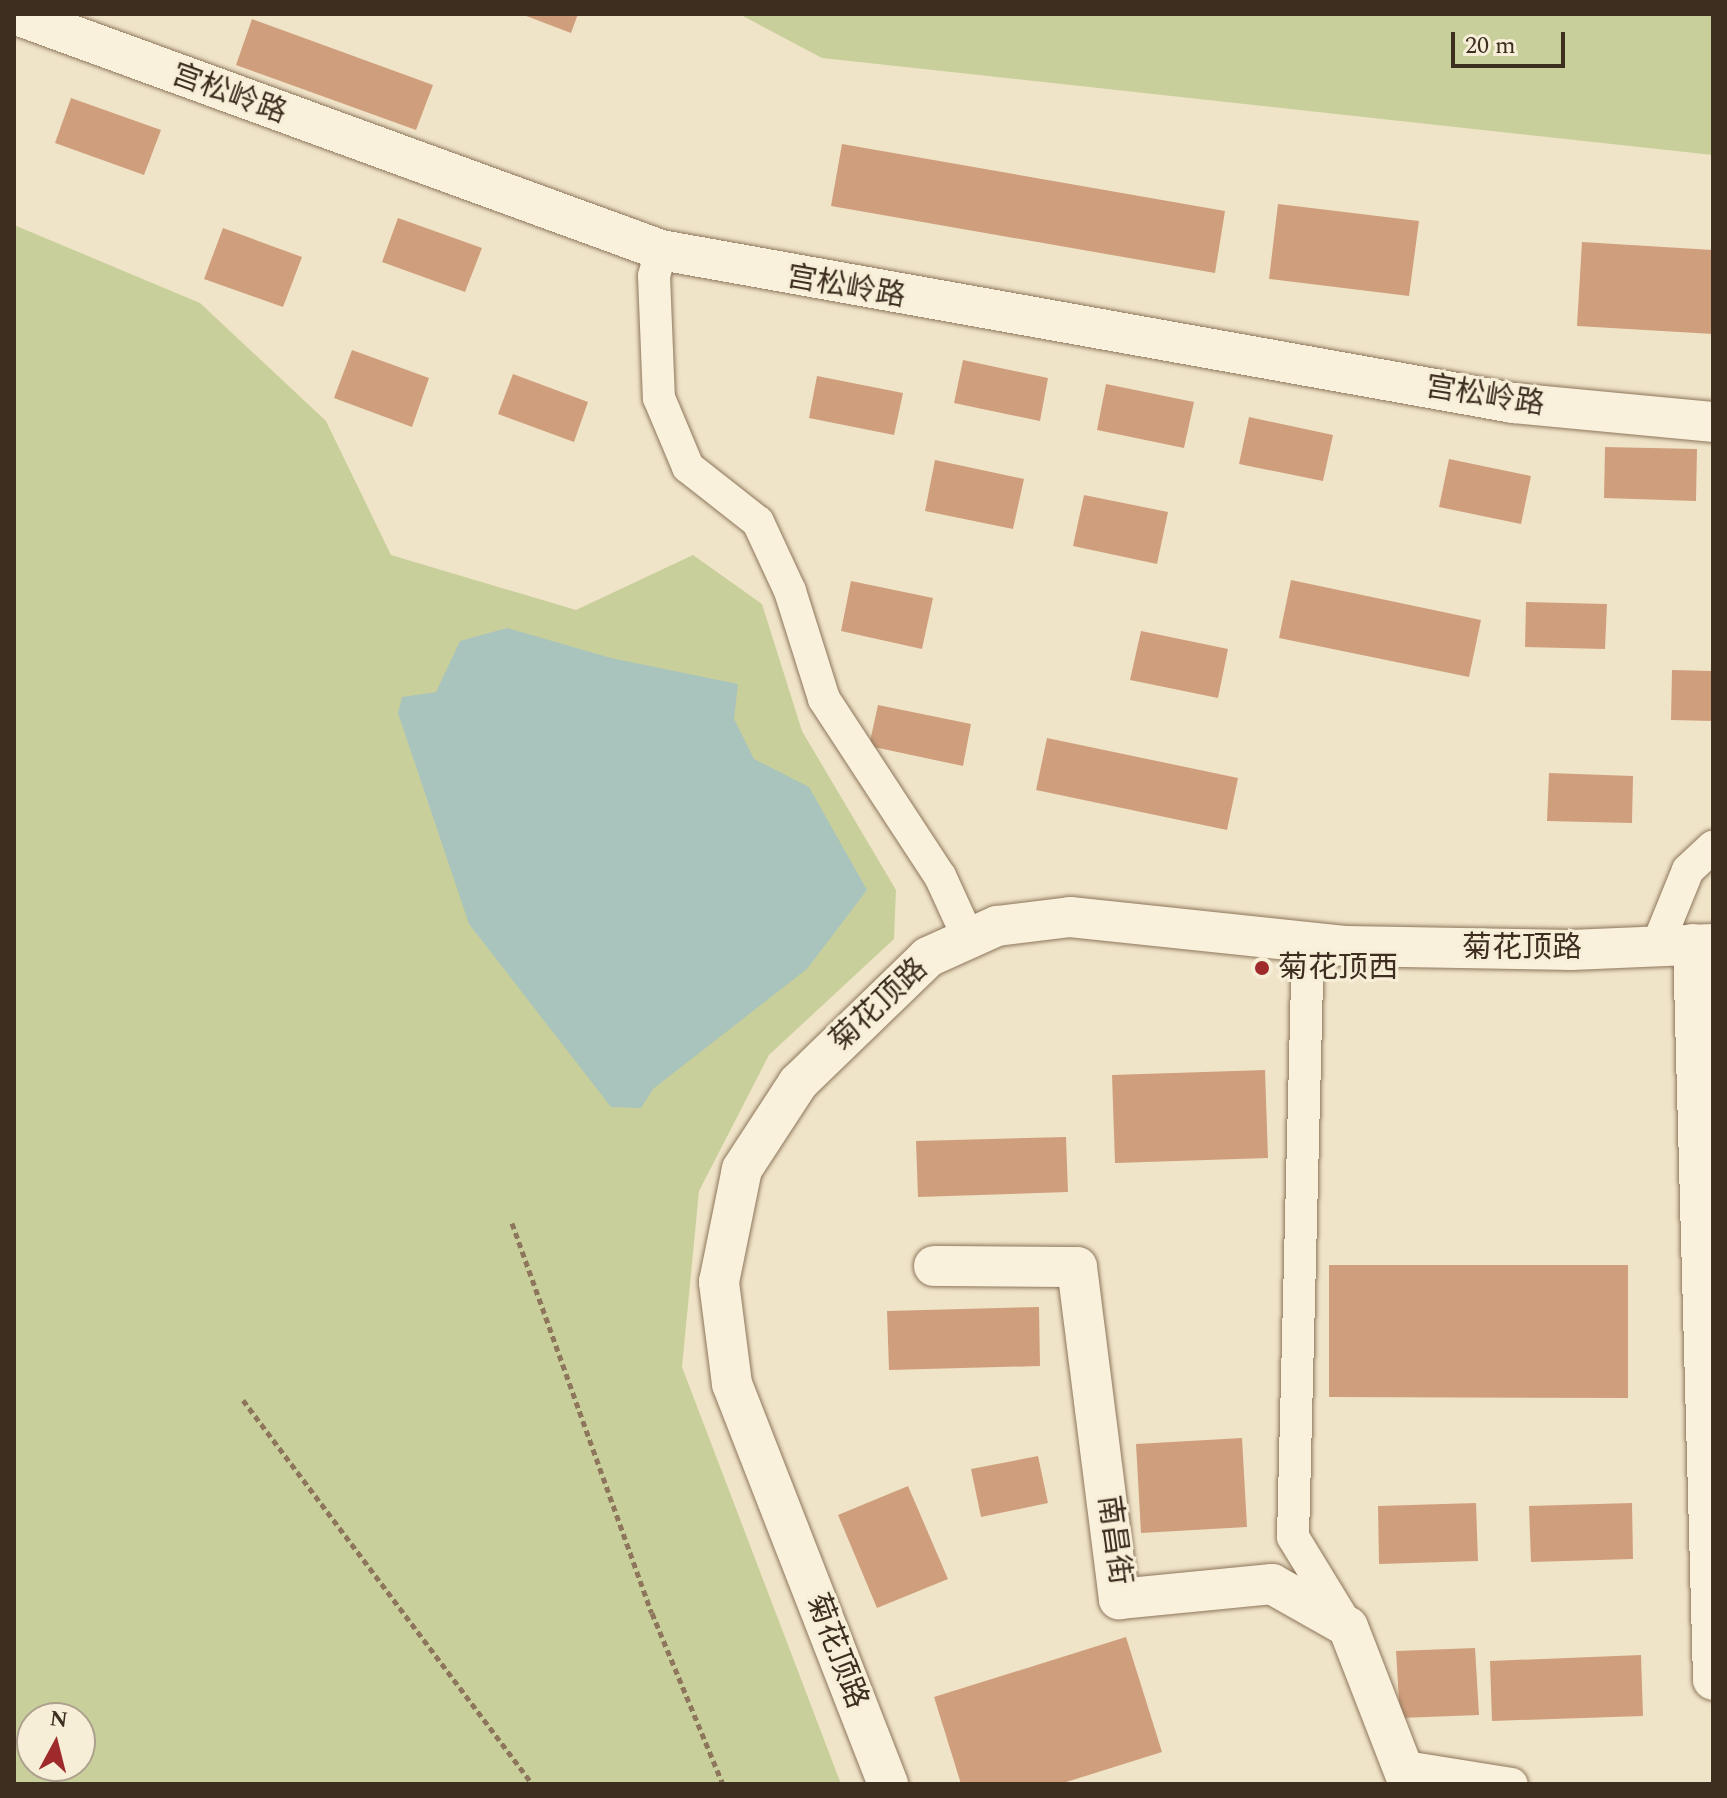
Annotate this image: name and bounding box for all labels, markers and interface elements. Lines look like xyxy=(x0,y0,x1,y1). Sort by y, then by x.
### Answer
scale bar xyxy=(1455,16,1569,66)
text: 20 m xyxy=(1465,28,1516,64)
street label: 宫松岭路 xyxy=(166,57,292,131)
street label: 宫松岭路 xyxy=(784,259,908,315)
street label: 宫松岭路 xyxy=(1423,369,1547,423)
street label: 菊花顶路 xyxy=(1462,930,1582,966)
place label: 菊花顶西 xyxy=(1278,950,1398,986)
street label: 菊花顶路 xyxy=(823,951,935,1059)
marker: 菊花顶西 xyxy=(1253,959,1271,977)
street label: 南昌街 xyxy=(1090,1493,1138,1587)
street label: 菊花顶路 xyxy=(799,1589,875,1713)
north arrow xyxy=(16,1702,96,1782)
text: N xyxy=(48,1702,70,1737)

